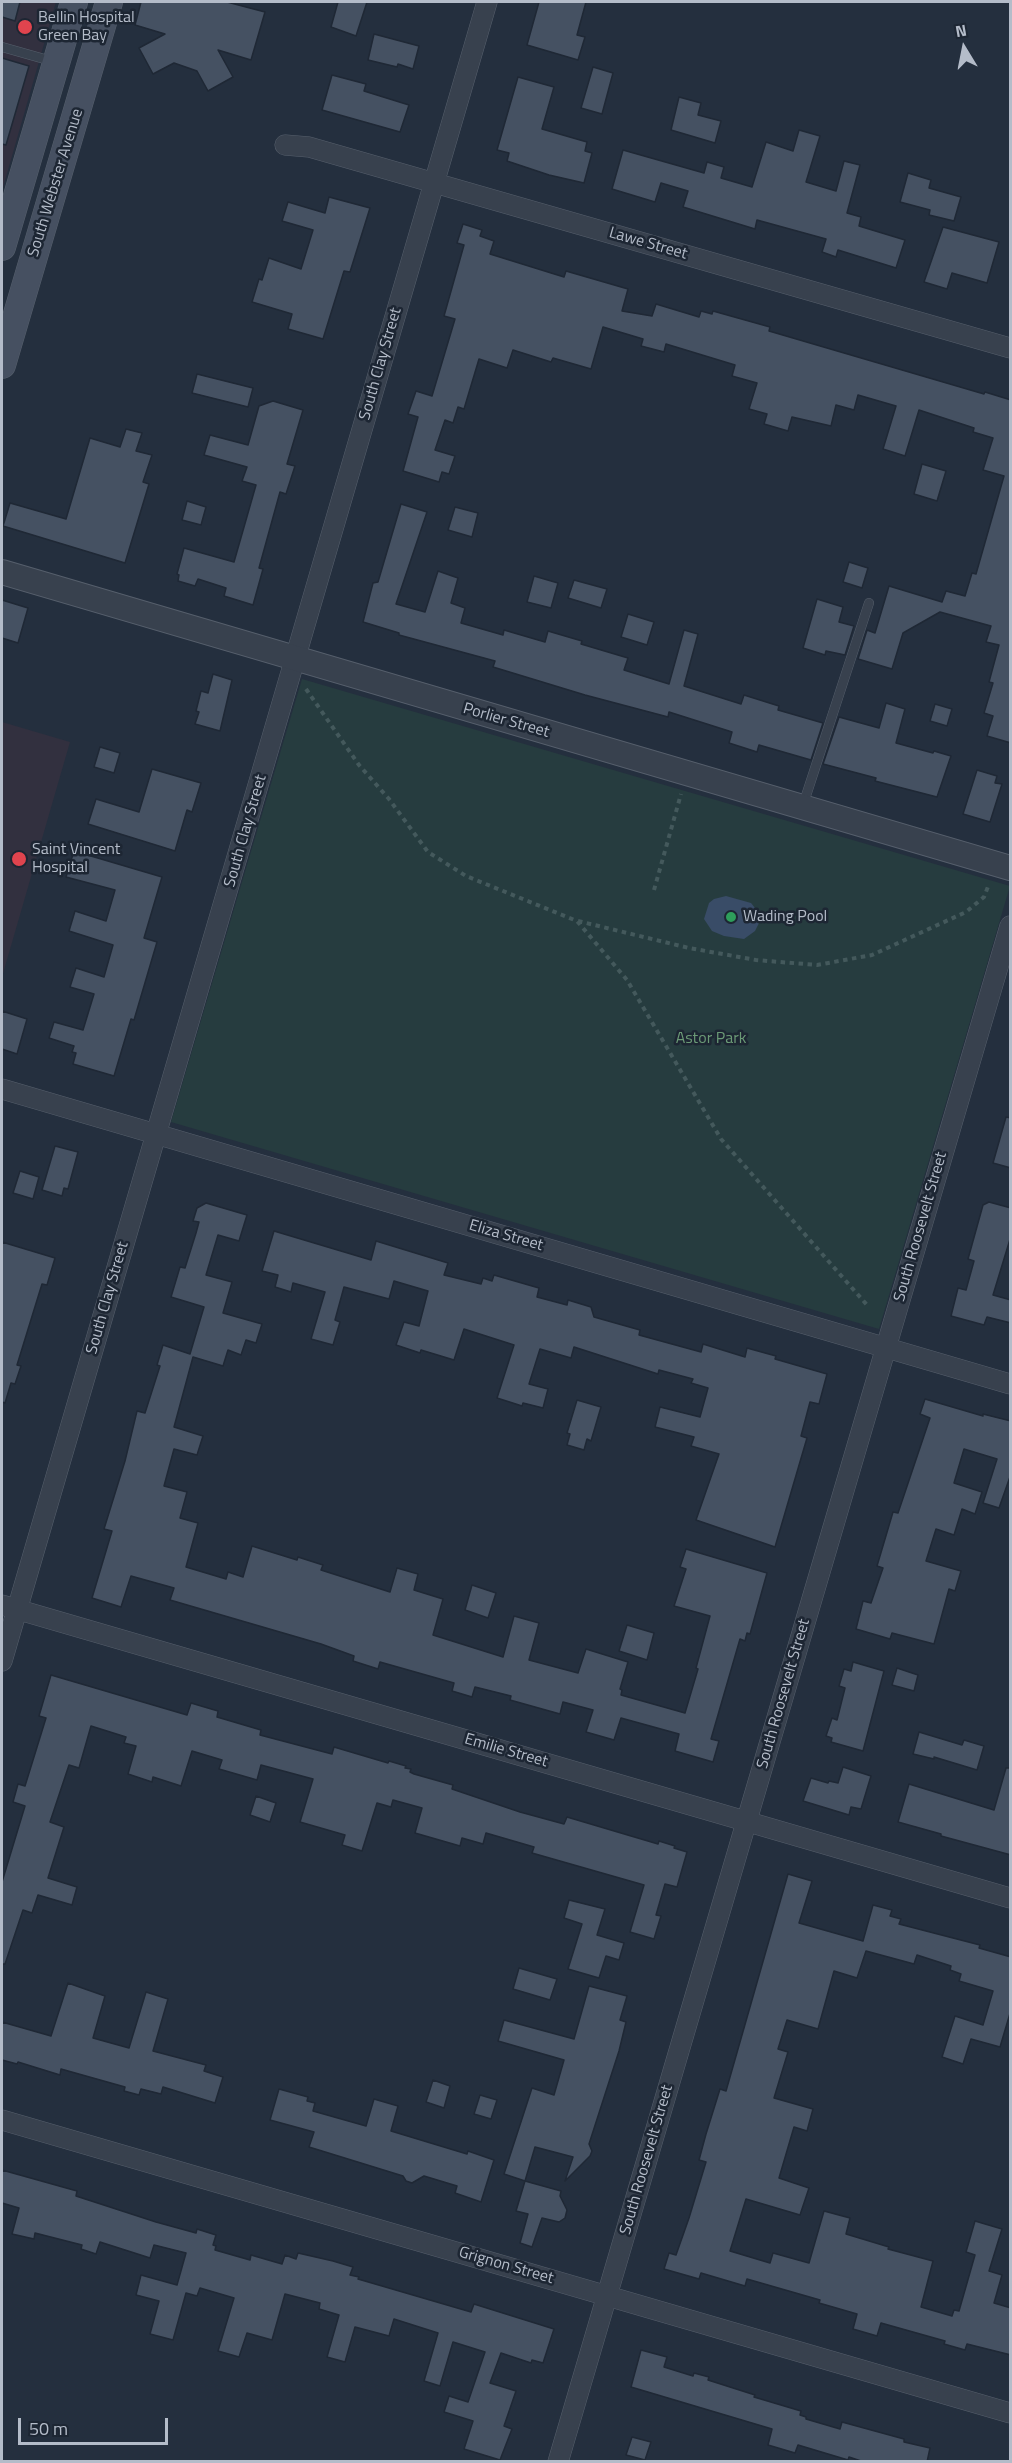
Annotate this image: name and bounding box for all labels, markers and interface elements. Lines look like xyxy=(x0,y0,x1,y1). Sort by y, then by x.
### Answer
place label: Bellin Hospital Green Bay xyxy=(38,8,135,46)
text: N xyxy=(953,17,968,43)
marker: Bellin Hospital Green Bay xyxy=(16,18,34,36)
north arrow xyxy=(934,18,994,78)
street label: South Webster Avenue xyxy=(24,107,88,259)
street label: Lawe Street xyxy=(607,224,689,264)
street label: South Clay Street xyxy=(356,306,406,422)
street label: Porlier Street xyxy=(461,700,551,742)
street label: South Clay Street xyxy=(221,773,271,889)
place label: Saint Vincent Hospital xyxy=(32,840,120,878)
marker: Saint Vincent Hospital xyxy=(10,850,28,868)
place label: Wading Pool xyxy=(743,907,827,927)
marker: Wading Pool xyxy=(724,910,738,924)
park label: Astor Park xyxy=(676,1029,746,1049)
street label: South Roosevelt Street xyxy=(890,1150,952,1304)
street label: Eliza Street xyxy=(467,1216,545,1256)
street label: South Clay Street xyxy=(83,1240,133,1356)
street label: South Roosevelt Street xyxy=(753,1617,815,1771)
street label: Emilie Street xyxy=(462,1730,550,1772)
street label: South Roosevelt Street xyxy=(616,2083,678,2237)
street label: Grignon Street xyxy=(456,2243,556,2289)
scale bar xyxy=(21,2406,171,2444)
text: 50 m xyxy=(29,2415,68,2442)

